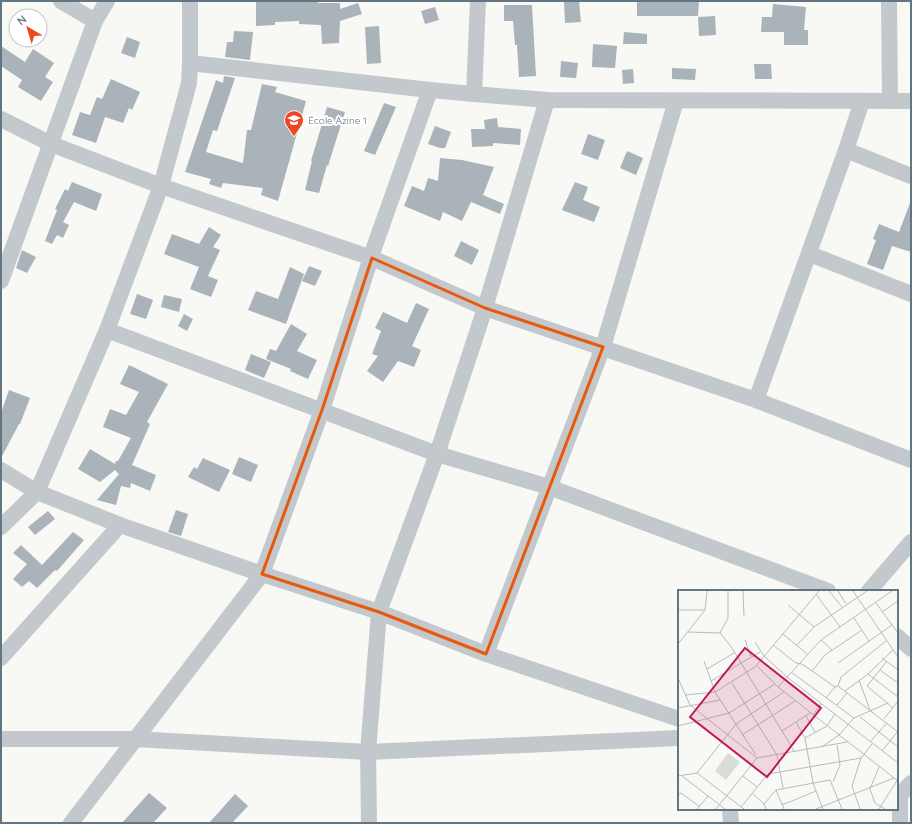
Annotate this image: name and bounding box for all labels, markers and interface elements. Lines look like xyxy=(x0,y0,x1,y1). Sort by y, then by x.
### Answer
north arrow xyxy=(8,8,48,48)
text: N xyxy=(14,12,29,28)
school or university icon: École Azine 1 xyxy=(283,109,305,137)
place label: École Azine 1 xyxy=(308,114,367,127)
inset map xyxy=(678,590,898,810)

